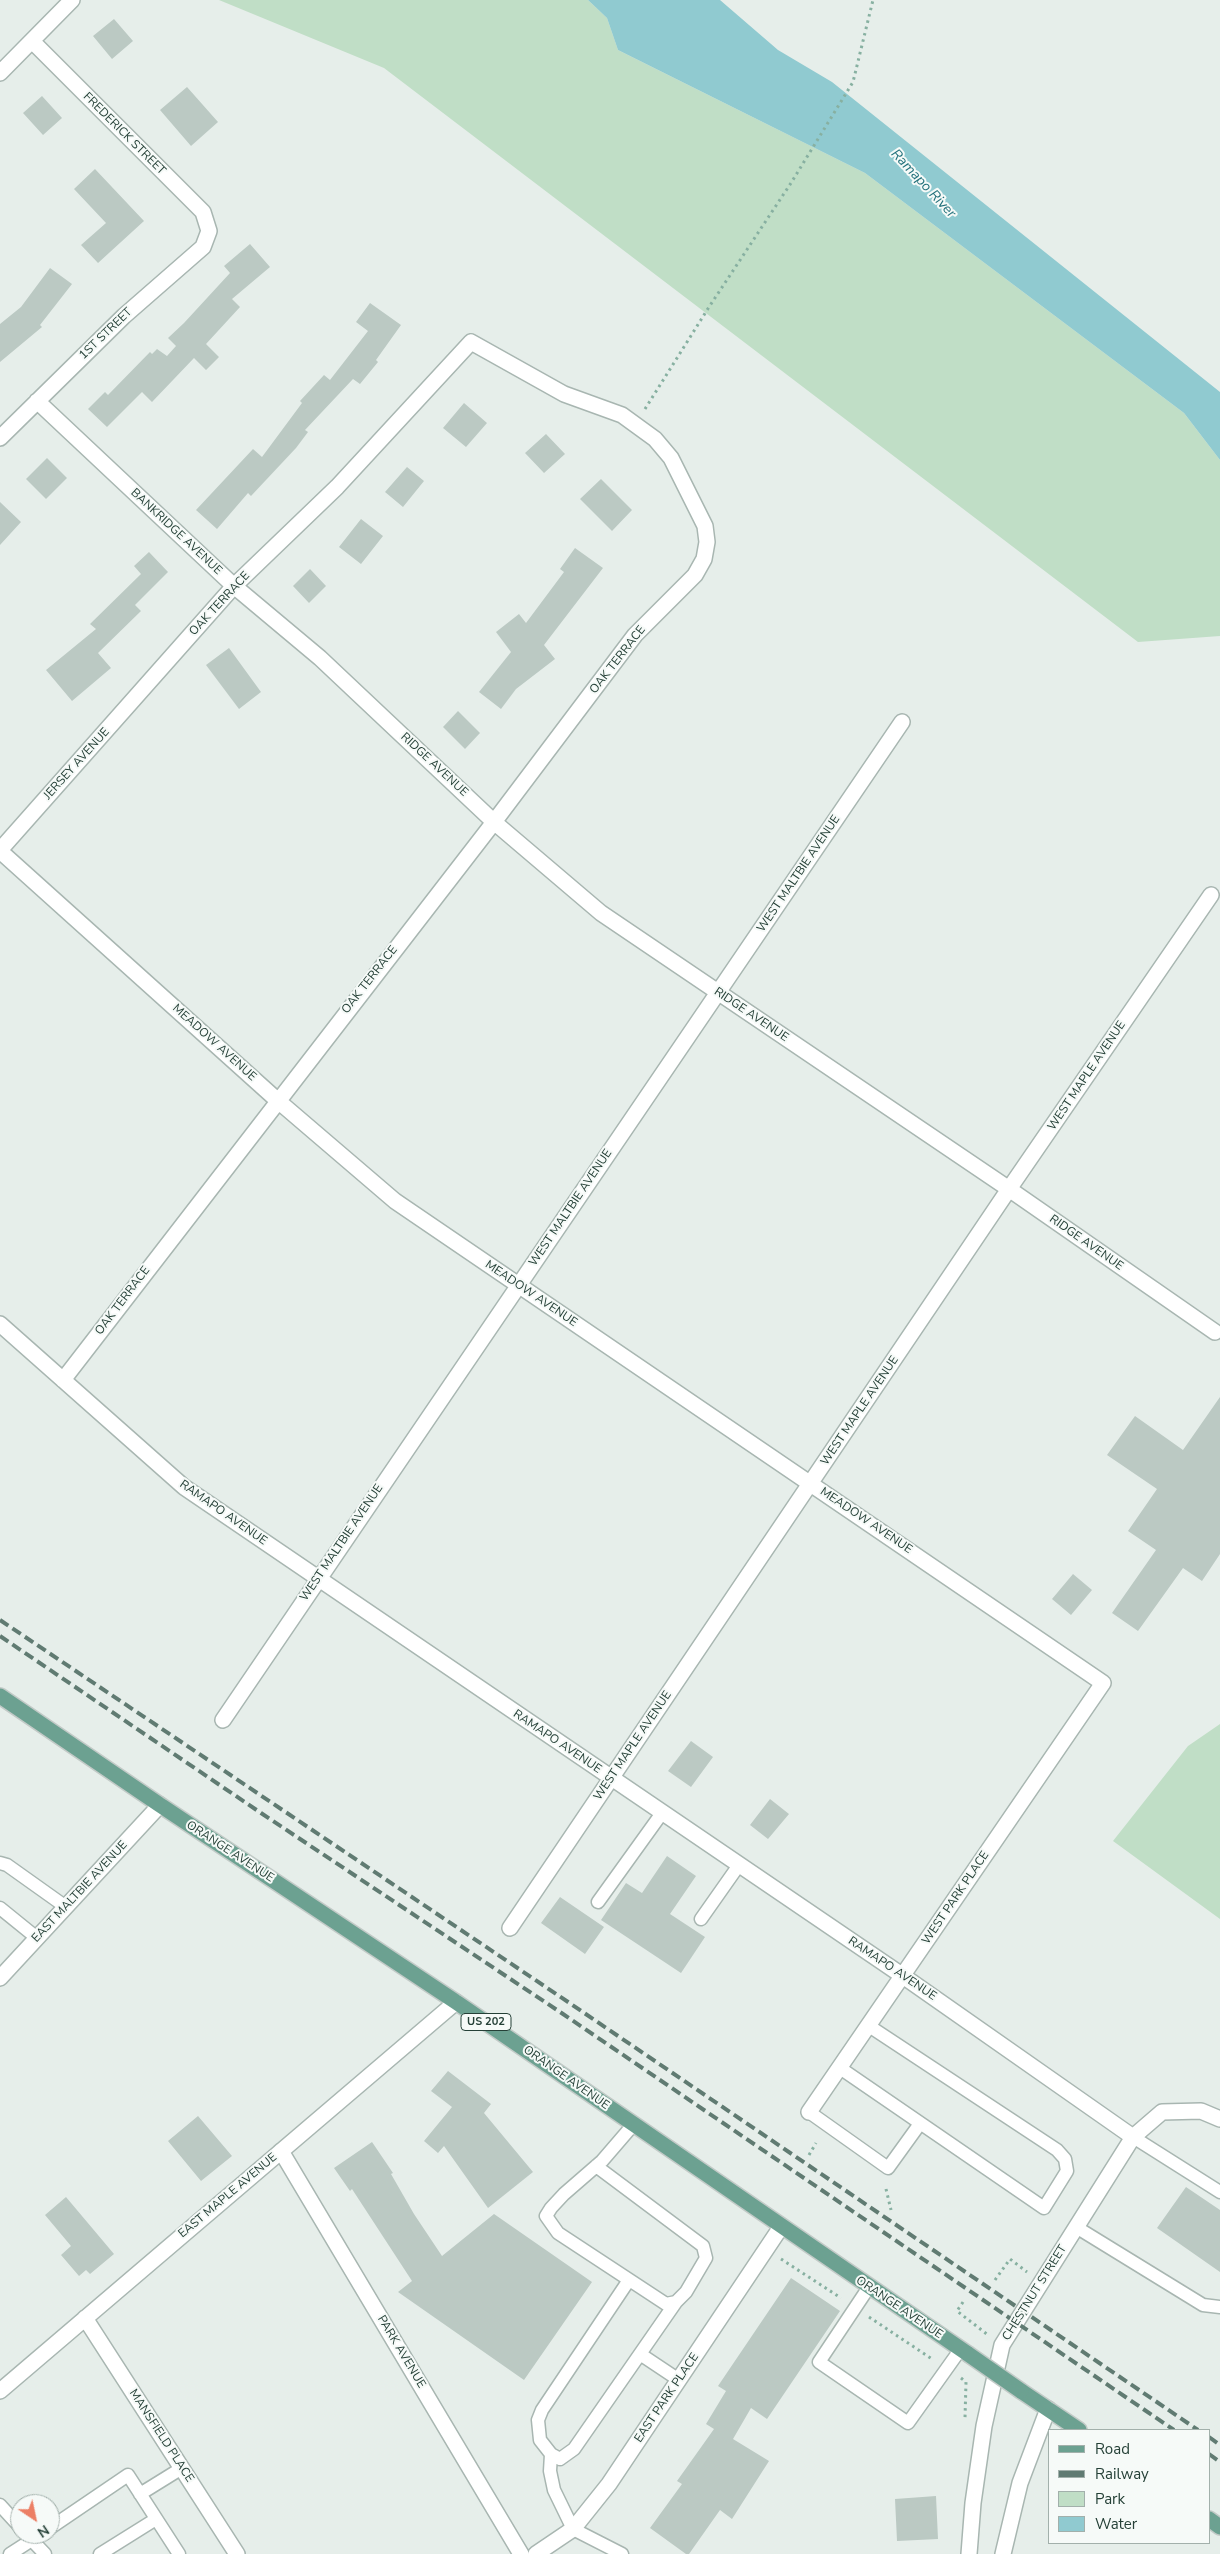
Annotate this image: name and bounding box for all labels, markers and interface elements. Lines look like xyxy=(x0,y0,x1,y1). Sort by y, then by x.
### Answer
street label: FREDERICK STREET xyxy=(80,90,168,178)
water label: Ramapo River xyxy=(887,146,959,222)
street label: 1ST STREET xyxy=(76,305,136,363)
street label: BANKRIDGE AVENUE xyxy=(127,486,225,578)
street label: OAK TERRACE xyxy=(187,569,253,639)
street label: OAK TERRACE xyxy=(587,623,649,697)
street label: JERSEY AVENUE xyxy=(41,725,113,803)
street label: RIDGE AVENUE xyxy=(397,730,471,800)
street label: WEST MALTBIE AVENUE xyxy=(754,813,844,935)
street label: OAK TERRACE xyxy=(339,943,401,1017)
street label: RIDGE AVENUE xyxy=(711,985,791,1045)
street label: MEADOW AVENUE xyxy=(169,1002,259,1084)
street label: WEST MAPLE AVENUE xyxy=(1045,1019,1129,1133)
street label: WEST MALTBIE AVENUE xyxy=(526,1147,616,1269)
street label: RIDGE AVENUE xyxy=(1046,1212,1126,1274)
street label: MEADOW AVENUE xyxy=(482,1258,580,1330)
street label: OAK TERRACE xyxy=(93,1264,153,1338)
street label: WEST MAPLE AVENUE xyxy=(818,1354,902,1468)
street label: RAMAPO AVENUE xyxy=(177,1477,269,1549)
street label: WEST MALTBIE AVENUE xyxy=(297,1482,387,1604)
street label: MEADOW AVENUE xyxy=(817,1485,915,1557)
street label: WEST MAPLE AVENUE xyxy=(591,1689,675,1803)
street label: RAMAPO AVENUE xyxy=(510,1707,604,1777)
street label: ORANGE AVENUE xyxy=(184,1818,276,1886)
street label: EAST MALTBIE AVENUE xyxy=(29,1838,131,1946)
street label: WEST PARK PLACE xyxy=(919,1849,993,1947)
street label: RAMAPO AVENUE xyxy=(845,1934,939,2004)
road number: US 202 xyxy=(461,2014,511,2030)
street label: ORANGE AVENUE xyxy=(520,2043,612,2113)
street label: EAST MAPLE AVENUE xyxy=(176,2151,280,2241)
street label: CHESTNUT STREET xyxy=(1000,2243,1070,2343)
street label: ORANGE AVENUE xyxy=(853,2274,945,2342)
street label: PARK AVENUE xyxy=(374,2313,428,2391)
street label: EAST PARK PLACE xyxy=(632,2351,702,2445)
street label: MANSFIELD PLACE xyxy=(126,2387,196,2485)
legend xyxy=(1048,2429,1210,2544)
text: Road xyxy=(1095,2439,1130,2459)
text: Railway xyxy=(1095,2464,1149,2484)
text: Park xyxy=(1095,2489,1125,2509)
north arrow xyxy=(10,2494,60,2544)
text: Water xyxy=(1095,2514,1137,2534)
text: N xyxy=(33,2520,53,2542)

